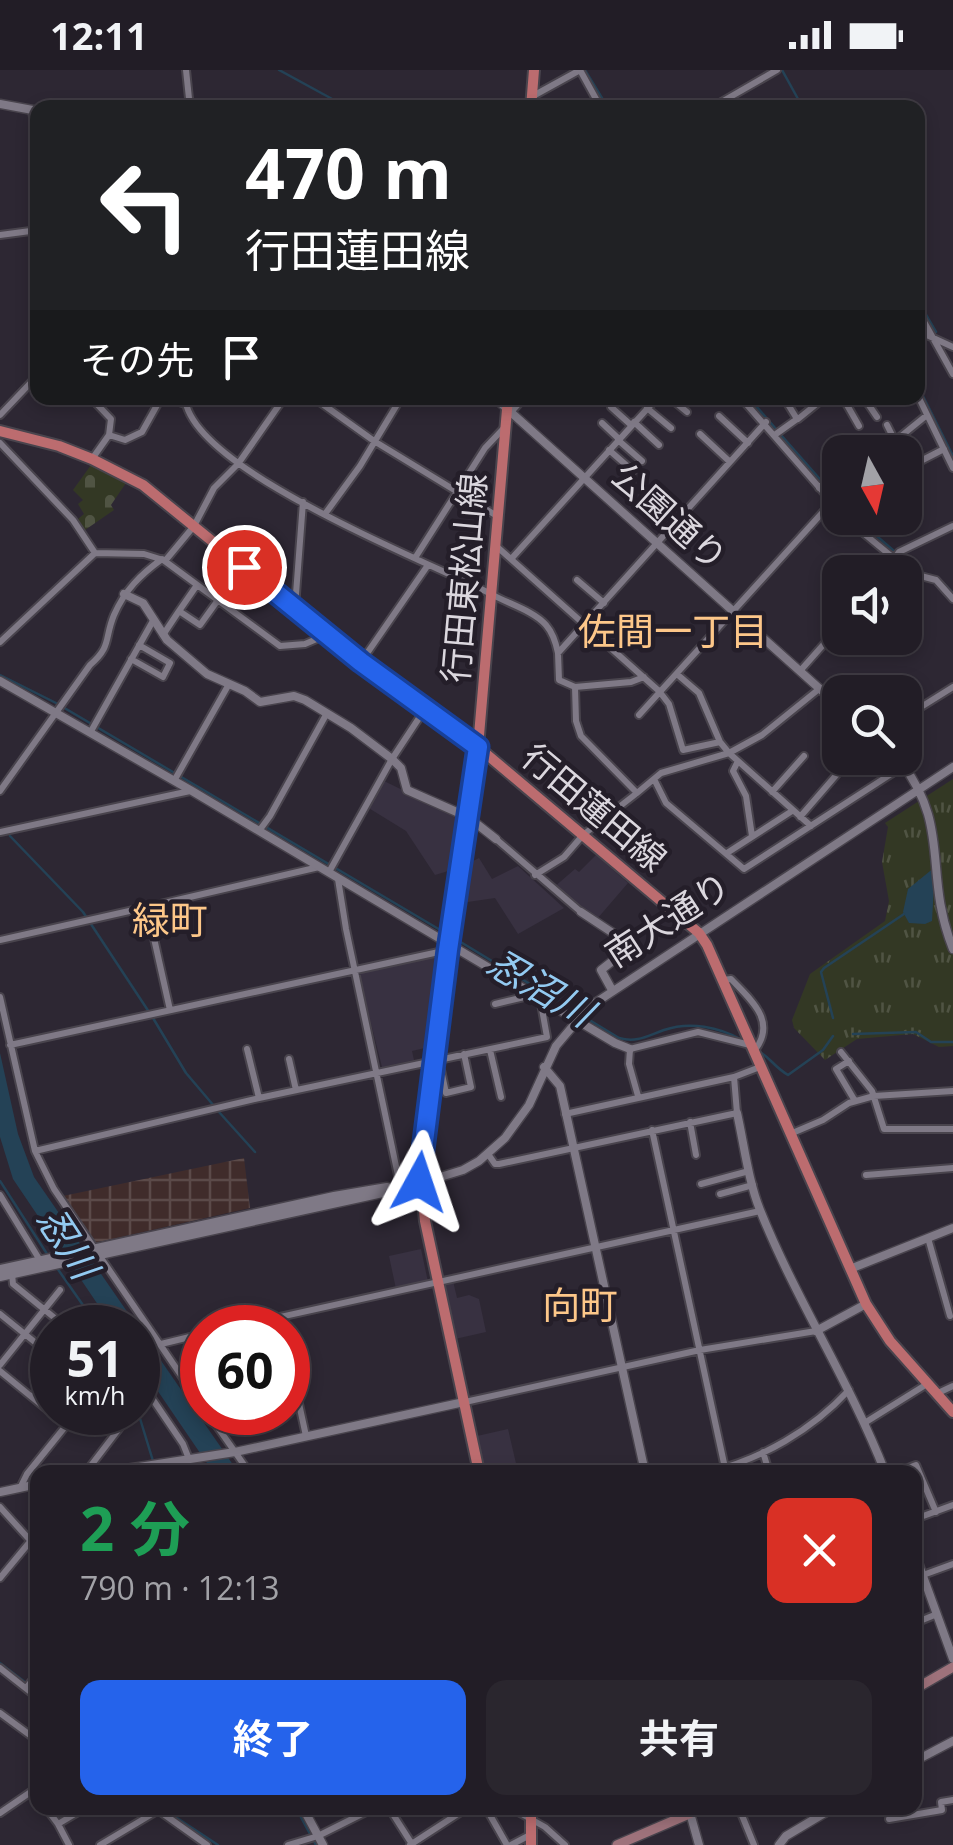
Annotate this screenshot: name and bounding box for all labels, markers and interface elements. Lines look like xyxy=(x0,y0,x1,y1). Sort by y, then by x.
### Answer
text: 12:11 xyxy=(50,9,148,61)
text: 470 m xyxy=(245,124,452,220)
icon: left xyxy=(80,140,210,270)
text: 行田蓮田線 xyxy=(245,219,470,280)
icon: arrive xyxy=(214,330,269,385)
text: その先 xyxy=(80,333,194,385)
north arrow xyxy=(822,435,922,535)
map controls xyxy=(822,435,922,775)
street label: 公園通り xyxy=(602,452,738,580)
street label: 行田東松山線 xyxy=(431,471,496,685)
pin xyxy=(202,525,287,610)
icon: arrive xyxy=(217,540,272,595)
button: sound xyxy=(822,555,922,655)
district label: 佐間一丁目 xyxy=(578,604,768,656)
button: search xyxy=(822,675,922,775)
street label: 行田蓮田線 xyxy=(513,733,677,881)
street label: 南大通り xyxy=(596,861,739,977)
district label: 緑町 xyxy=(132,893,208,945)
water label: 忍沼川 xyxy=(479,935,607,1039)
position arrow xyxy=(367,1130,471,1234)
water label: 忍川 xyxy=(26,1196,113,1291)
district label: 向町 xyxy=(542,1278,618,1330)
speed limit sign: 60 xyxy=(180,1305,310,1435)
text: 51 xyxy=(66,1324,124,1392)
text: km/h xyxy=(65,1378,125,1412)
text: 2 分 xyxy=(80,1487,190,1569)
button: close xyxy=(767,1498,872,1603)
text: 790 m · 12:13 xyxy=(80,1566,279,1609)
button: 終了 xyxy=(80,1680,466,1795)
button: 共有 xyxy=(486,1680,872,1795)

